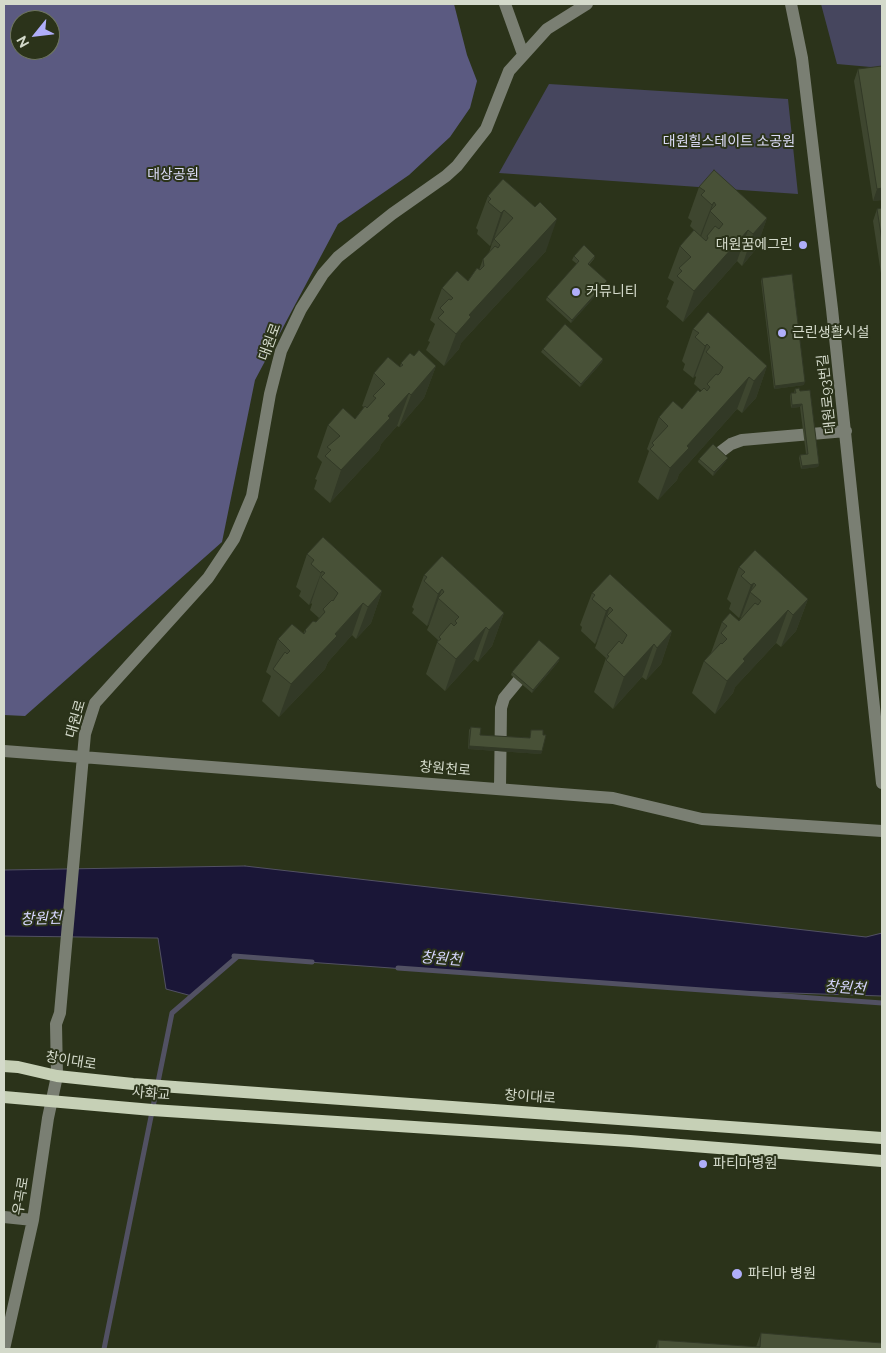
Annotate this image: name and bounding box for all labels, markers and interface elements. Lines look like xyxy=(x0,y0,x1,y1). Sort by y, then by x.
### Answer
north arrow xyxy=(10,10,60,60)
text: N xyxy=(13,33,32,50)
park label: 대원힐스테이트 소공원 xyxy=(663,134,795,150)
park label: 대상공원 xyxy=(147,167,199,183)
place label: 대원꿈에그린 xyxy=(716,237,793,253)
marker: 대원꿈에그린 xyxy=(797,239,809,251)
place label: 커뮤니티 xyxy=(586,284,638,300)
marker: 커뮤니티 xyxy=(570,286,582,298)
street label: 대원로 xyxy=(255,321,285,363)
place label: 근린생활시설 xyxy=(792,325,869,341)
marker: 근린생활시설 xyxy=(776,327,788,339)
street label: 대원로93번길 xyxy=(814,353,840,435)
street label: 대원로 xyxy=(63,698,89,740)
street label: 창원천로 xyxy=(419,758,471,780)
water label: 창원천 xyxy=(20,909,62,929)
water label: 창원천 xyxy=(420,949,462,969)
water label: 창원천 xyxy=(824,978,866,998)
street label: 창이대로 xyxy=(44,1049,98,1073)
street label: 사화교 xyxy=(131,1084,171,1104)
street label: 창이대로 xyxy=(504,1087,556,1107)
place label: 파티마병원 xyxy=(713,1156,777,1172)
marker: 파티마병원 xyxy=(697,1158,709,1170)
street label: 우곡로 xyxy=(10,1176,32,1216)
place label: 파티마 병원 xyxy=(748,1266,816,1282)
marker: 파티마 병원 xyxy=(730,1267,744,1281)

